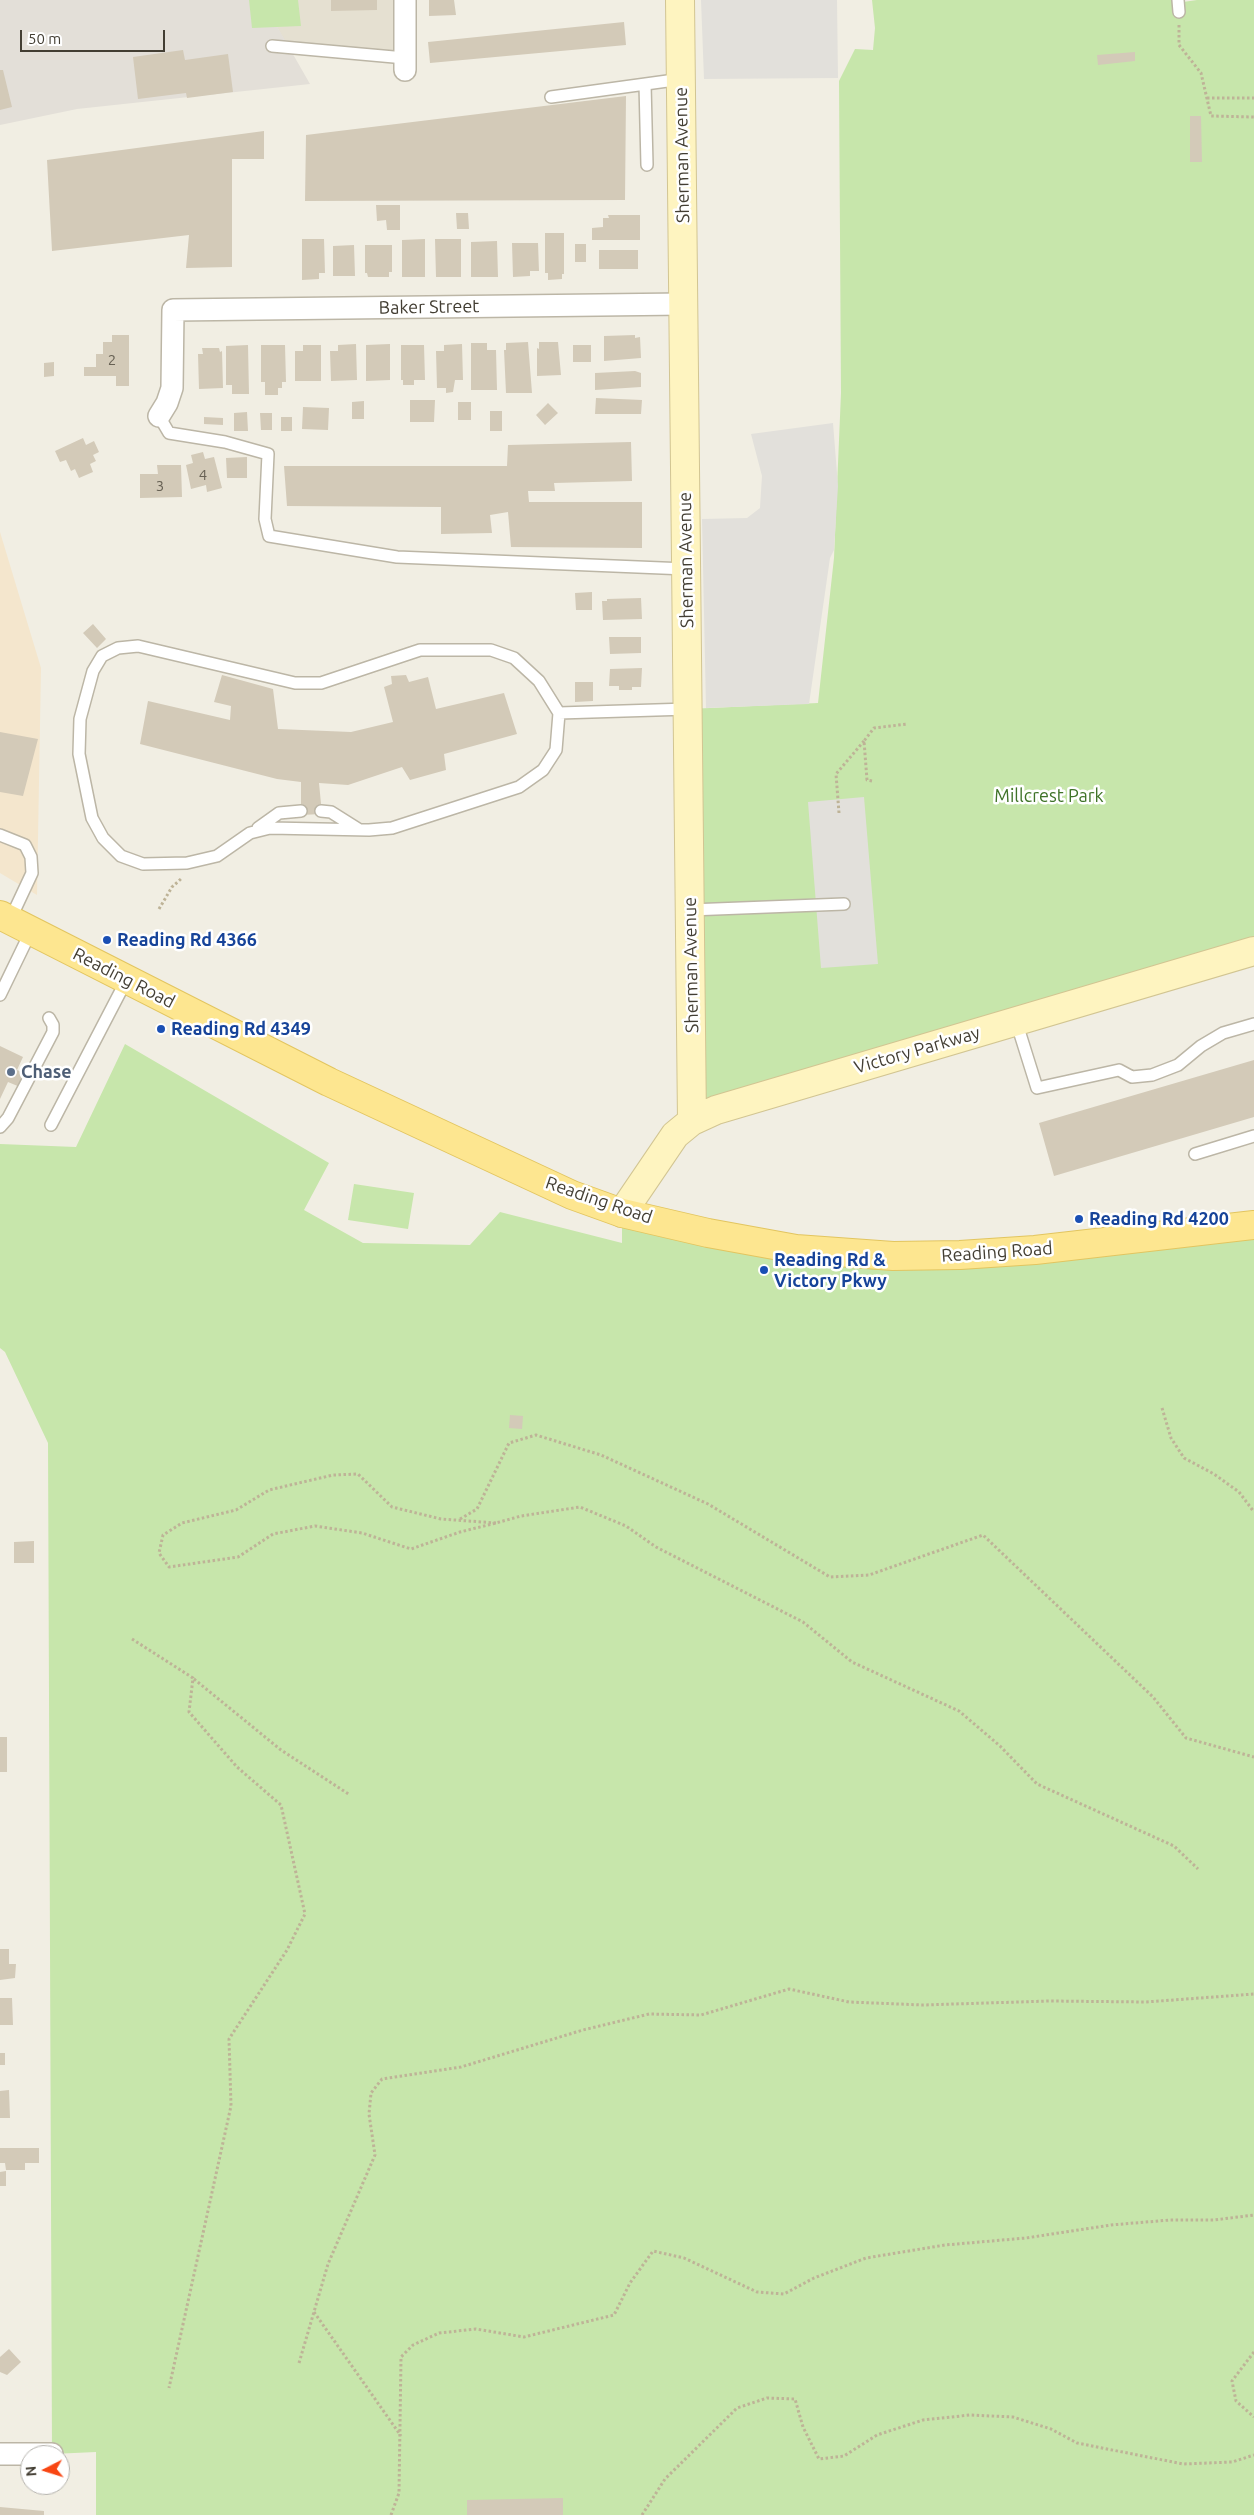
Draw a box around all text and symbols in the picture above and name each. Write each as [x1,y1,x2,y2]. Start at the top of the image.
scale bar [22,20,168,52]
text: 50 m [28,30,61,47]
street label: Sherman Avenue [670,87,694,223]
street label: Baker Street [379,295,479,319]
house number: 2 [108,351,116,369]
house number: 4 [199,466,207,484]
house number: 3 [156,477,164,495]
street label: Sherman Avenue [674,492,698,628]
park label: Millcrest Park [994,785,1104,807]
street label: Sherman Avenue [679,897,703,1033]
place label: Reading Rd 4366 [117,929,257,951]
marker: Reading Rd 4366 [101,934,113,946]
street label: Reading Road [69,943,179,1013]
place label: Reading Rd 4349 [171,1018,311,1040]
street label: Victory Parkway [852,1022,982,1078]
marker: Reading Rd 4349 [155,1023,167,1035]
place label: Chase [21,1061,72,1083]
marker: Chase [5,1066,17,1078]
street label: Reading Road [543,1172,655,1228]
place label: Reading Rd 4200 [1089,1208,1229,1230]
marker: Reading Rd 4200 [1073,1213,1085,1225]
street label: Reading Road [941,1237,1053,1267]
place label: Reading Rd & Victory Pkwy [774,1249,887,1292]
marker: Reading Rd & Victory Pkwy [758,1264,770,1276]
north arrow [20,2445,70,2495]
text: N [23,2465,39,2477]

